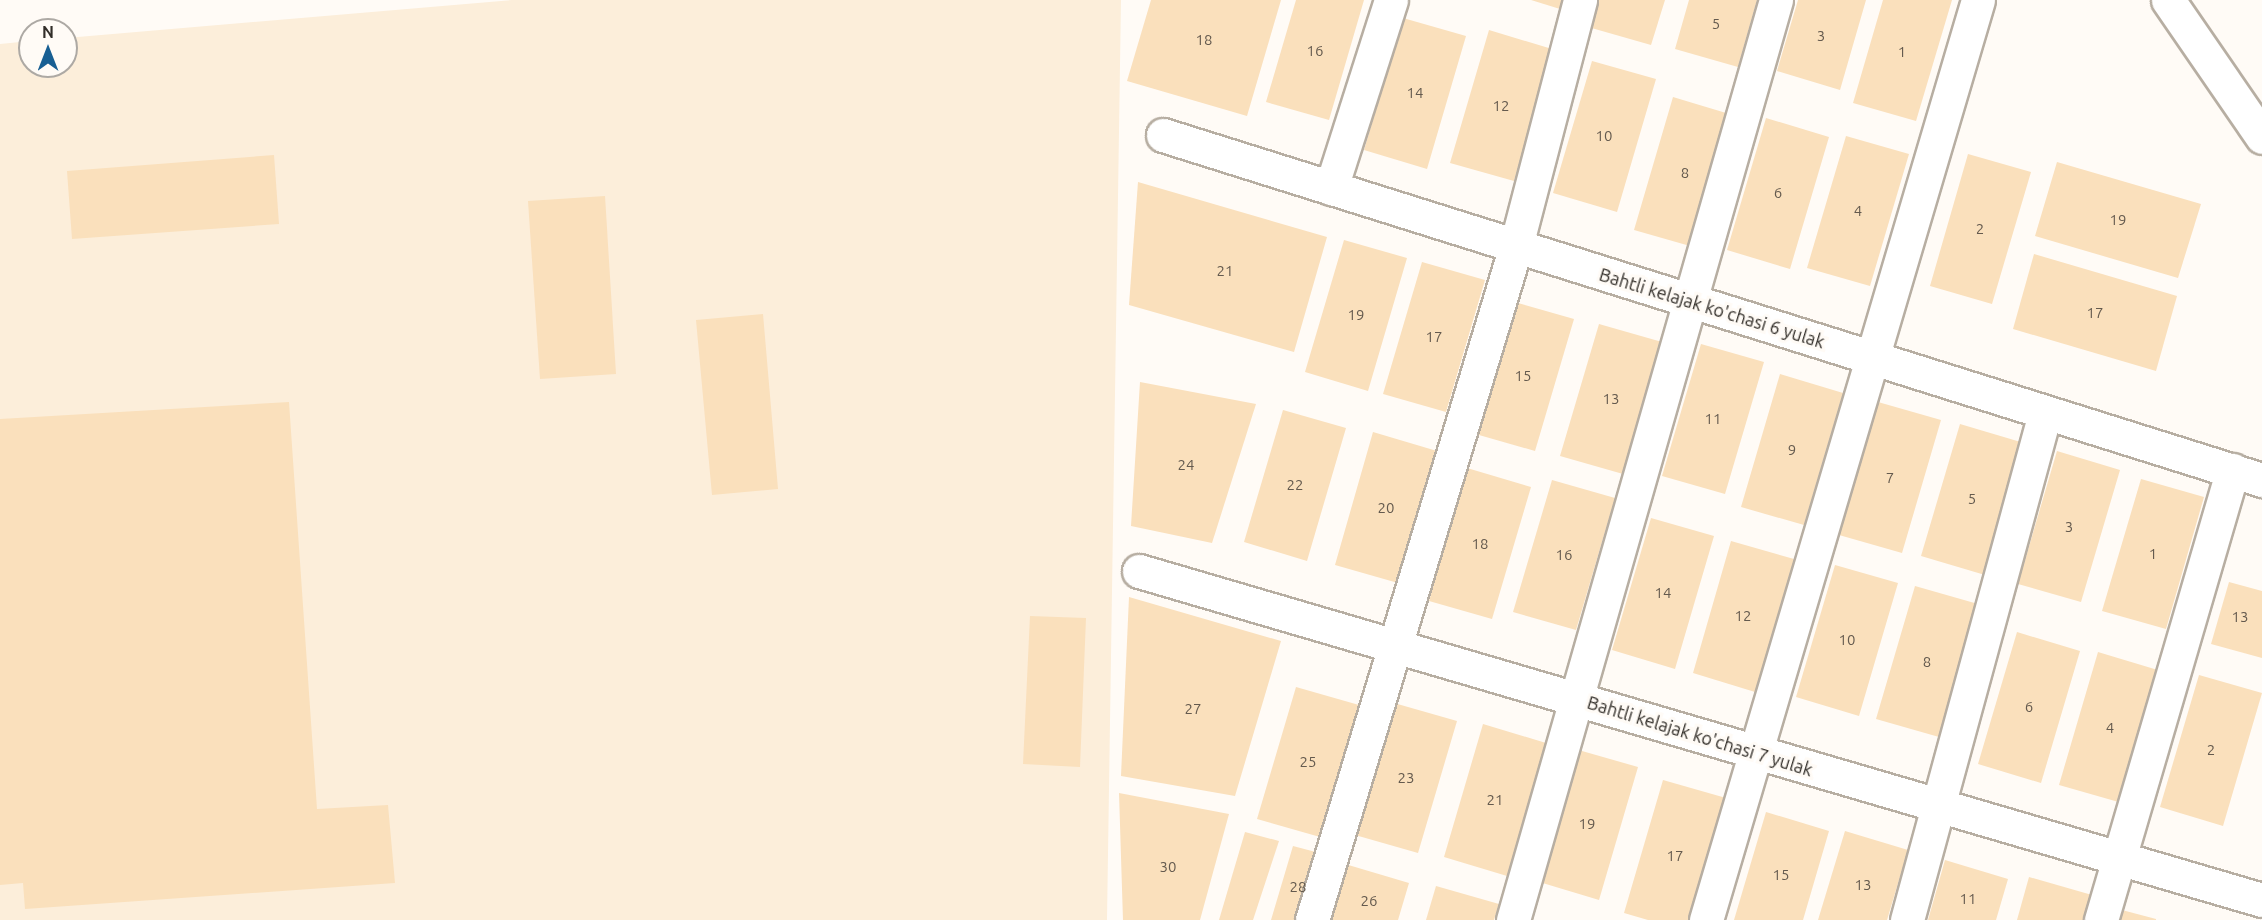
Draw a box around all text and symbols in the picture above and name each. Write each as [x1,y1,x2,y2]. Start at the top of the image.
house number: 5 [1712,15,1720,33]
north arrow [18,18,78,78]
text: N [42,23,54,41]
house number: 3 [1817,27,1825,45]
house number: 18 [1196,31,1212,49]
house number: 16 [1307,42,1323,60]
house number: 1 [1898,43,1906,61]
house number: 14 [1407,84,1423,102]
house number: 12 [1493,97,1509,115]
house number: 10 [1596,127,1612,145]
house number: 8 [1681,164,1689,182]
house number: 6 [1774,184,1782,202]
house number: 4 [1854,202,1862,220]
house number: 19 [2110,211,2126,229]
house number: 2 [1976,220,1984,238]
house number: 21 [1217,262,1233,280]
street label: Bahtli kelajak ko'chasi 6 yulak [1597,263,1827,353]
house number: 17 [2087,304,2103,322]
house number: 19 [1348,306,1364,324]
house number: 17 [1426,328,1442,346]
house number: 15 [1515,367,1531,385]
house number: 13 [1603,390,1619,408]
house number: 11 [1705,410,1721,428]
house number: 9 [1788,441,1796,459]
house number: 24 [1178,456,1194,474]
house number: 7 [1886,469,1894,487]
house number: 22 [1287,476,1303,494]
house number: 5 [1968,490,1976,508]
house number: 20 [1378,499,1394,517]
house number: 3 [2065,518,2073,536]
house number: 18 [1472,535,1488,553]
house number: 1 [2149,545,2157,563]
house number: 16 [1556,546,1572,564]
house number: 14 [1655,584,1671,602]
house number: 12 [1735,607,1751,625]
house number: 13 [2232,608,2248,626]
house number: 10 [1839,631,1855,649]
house number: 8 [1923,653,1931,671]
street label: Bahtli kelajak ko'chasi 7 yulak [1585,691,1815,781]
house number: 6 [2025,698,2033,716]
house number: 27 [1185,700,1201,718]
house number: 4 [2106,719,2114,737]
house number: 2 [2207,741,2215,759]
house number: 25 [1300,753,1316,771]
house number: 23 [1398,769,1414,787]
house number: 21 [1487,791,1503,809]
house number: 19 [1579,815,1595,833]
house number: 17 [1667,847,1683,865]
house number: 30 [1160,858,1176,876]
house number: 15 [1773,866,1789,884]
house number: 13 [1855,876,1871,894]
house number: 28 [1290,878,1306,896]
house number: 11 [1960,890,1976,908]
house number: 26 [1361,892,1377,910]

